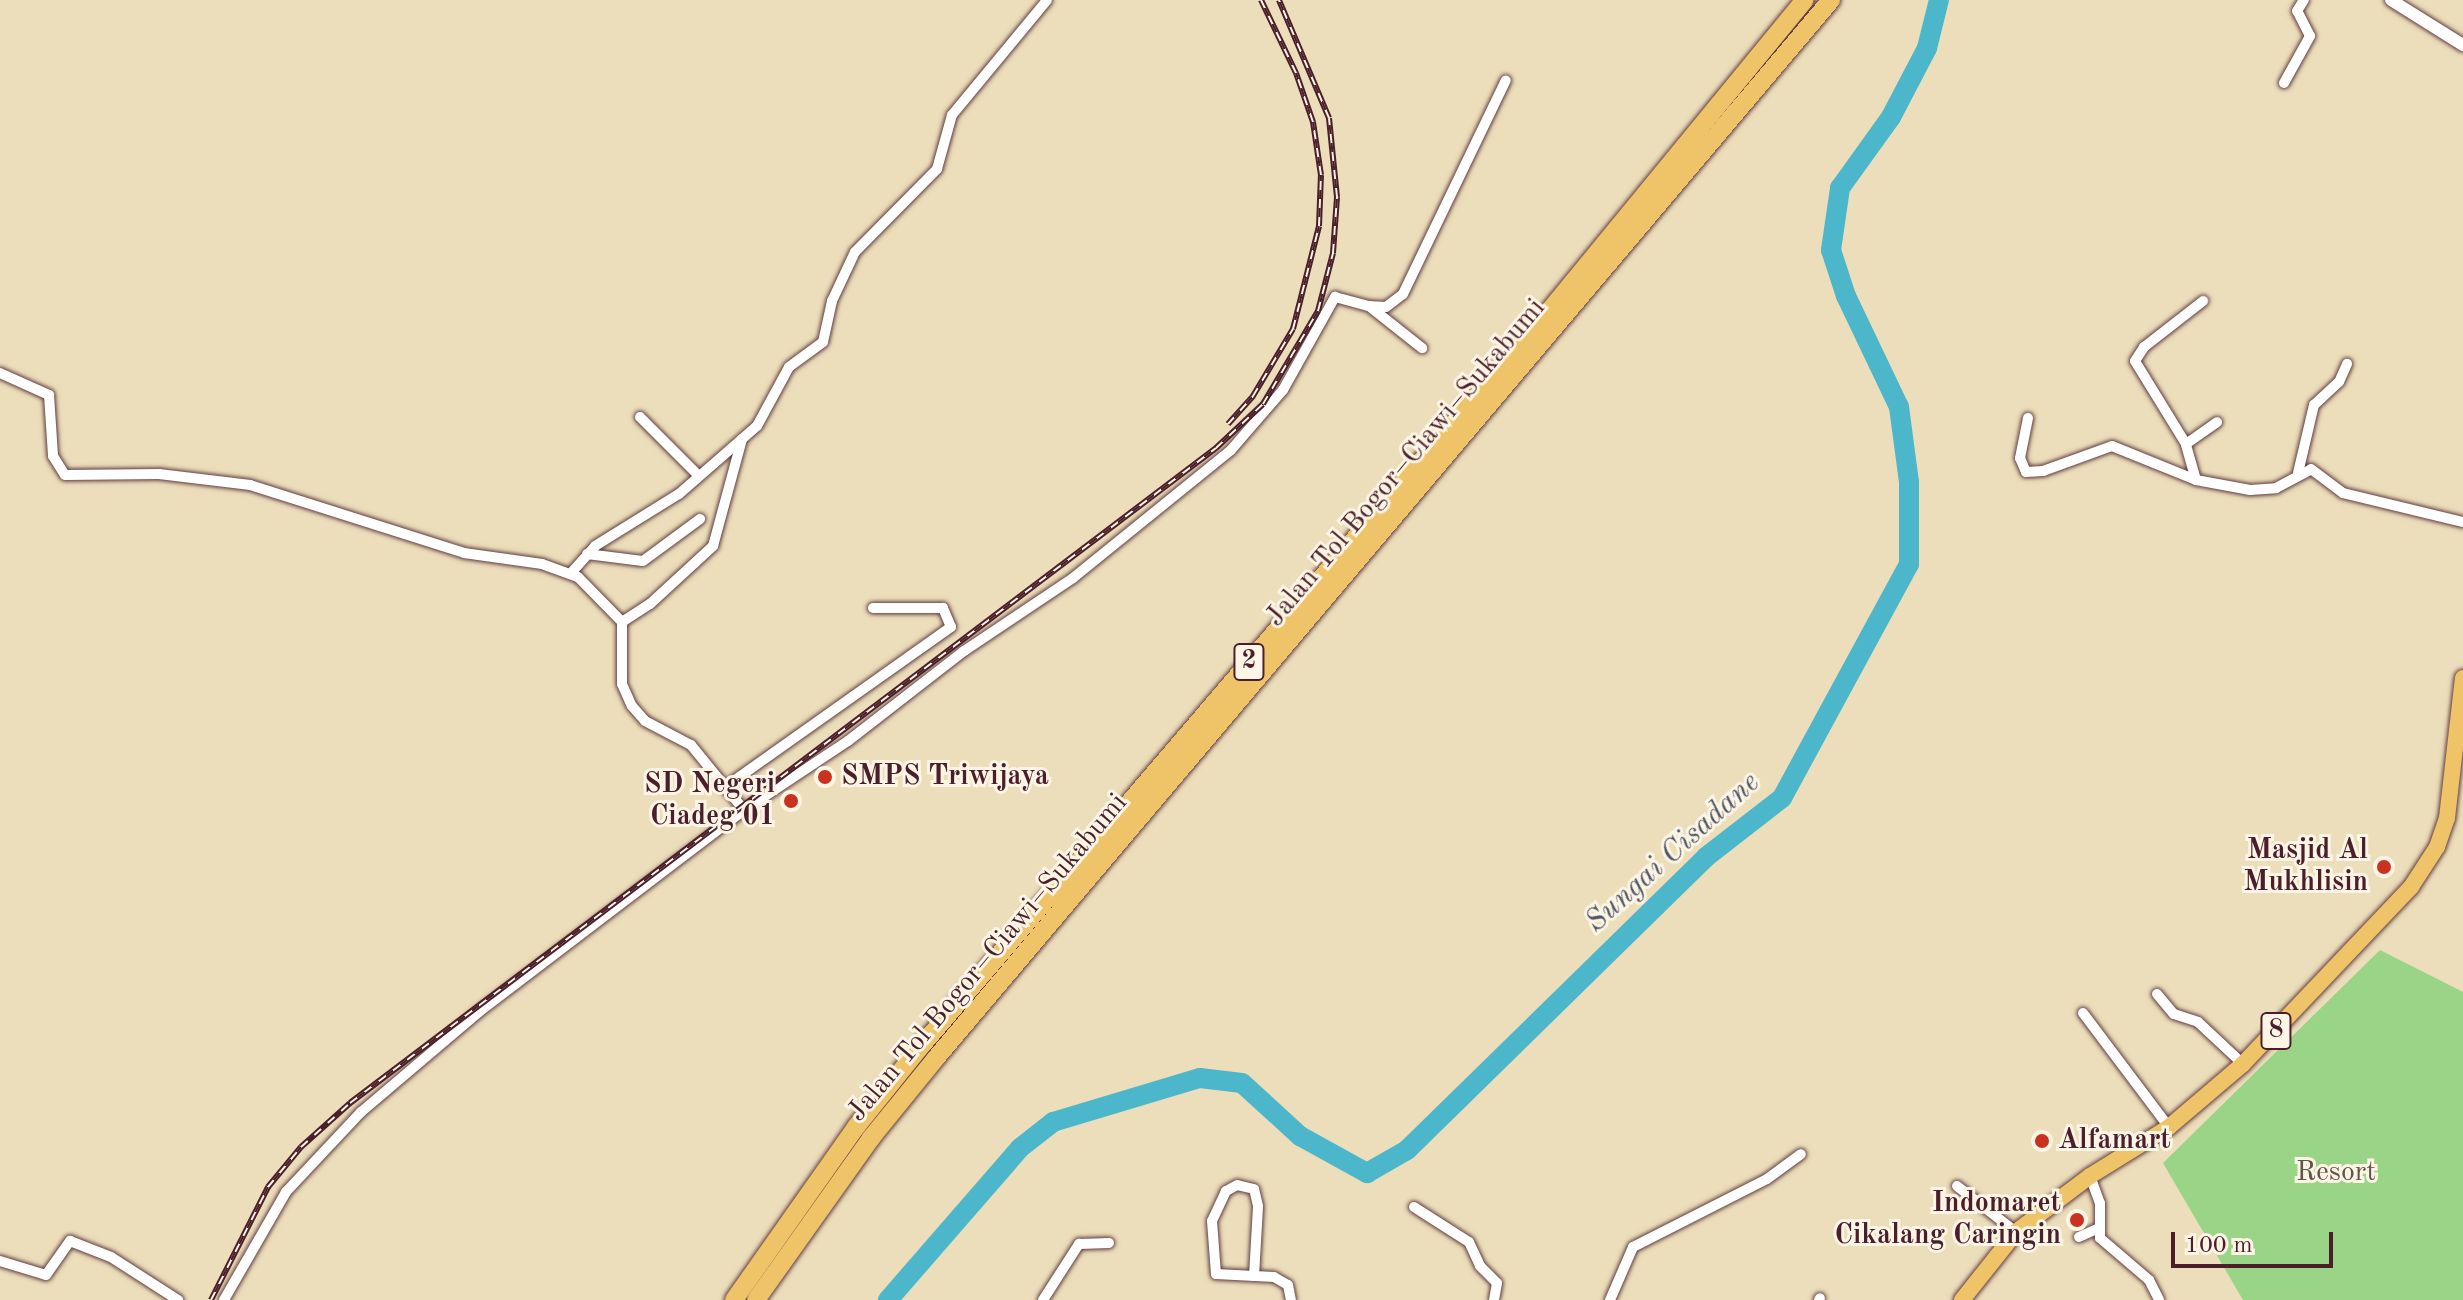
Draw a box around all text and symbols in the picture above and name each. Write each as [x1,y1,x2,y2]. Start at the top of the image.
street label: Jalan Tol Bogor–Ciawi–Sukabumi [1259,292,1553,634]
road number: 2 [1233,640,1265,684]
place label: SMPS Triwijaya [841,760,1049,794]
water label: Sungai Cisadane [1578,765,1768,941]
place label: SD Negeri Ciadeg 01 [644,768,775,834]
marker: SMPS Triwijaya [816,768,834,786]
street label: Jalan Tol Bogor–Ciawi–Sukabumi [841,787,1135,1129]
marker: SD Negeri Ciadeg 01 [782,792,800,810]
place label: Masjid Al Mukhlisin [2244,834,2368,900]
marker: Masjid Al Mukhlisin [2375,858,2393,876]
road number: 8 [2260,1009,2292,1053]
place label: Alfamart [2058,1124,2171,1158]
marker: Alfamart [2033,1132,2051,1150]
park label: Resort [2296,1156,2376,1190]
place label: Indomaret Cikalang Caringin [1834,1187,2061,1253]
marker: Indomaret Cikalang Caringin [2068,1211,2086,1229]
scale bar [2175,1216,2337,1266]
text: 100 m [2185,1234,2253,1258]

